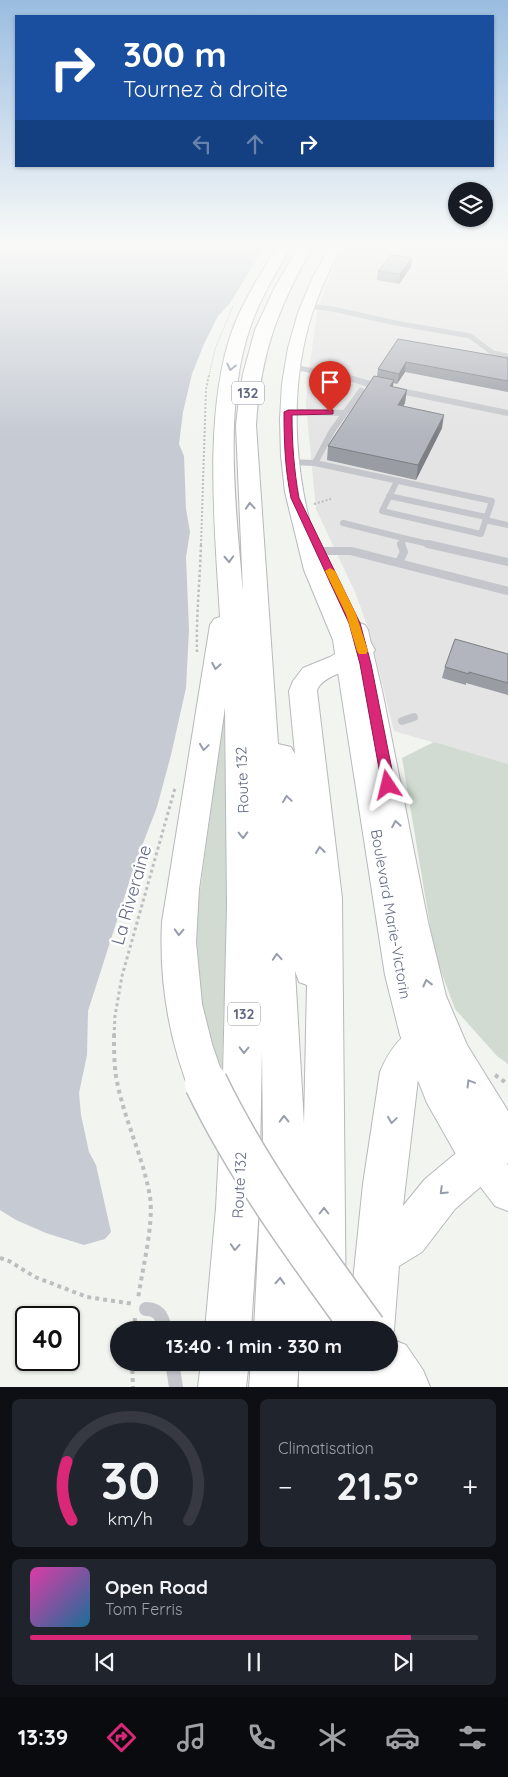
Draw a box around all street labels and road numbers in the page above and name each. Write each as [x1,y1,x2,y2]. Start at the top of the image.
road number: 132 [232,382,264,404]
street label: Route 132 [231,746,253,814]
street label: Boulevard Marie-Victorin [367,828,415,1000]
street label: La Riveraine [106,842,156,948]
road number: 132 [228,1002,260,1026]
street label: Route 132 [228,1151,250,1219]

